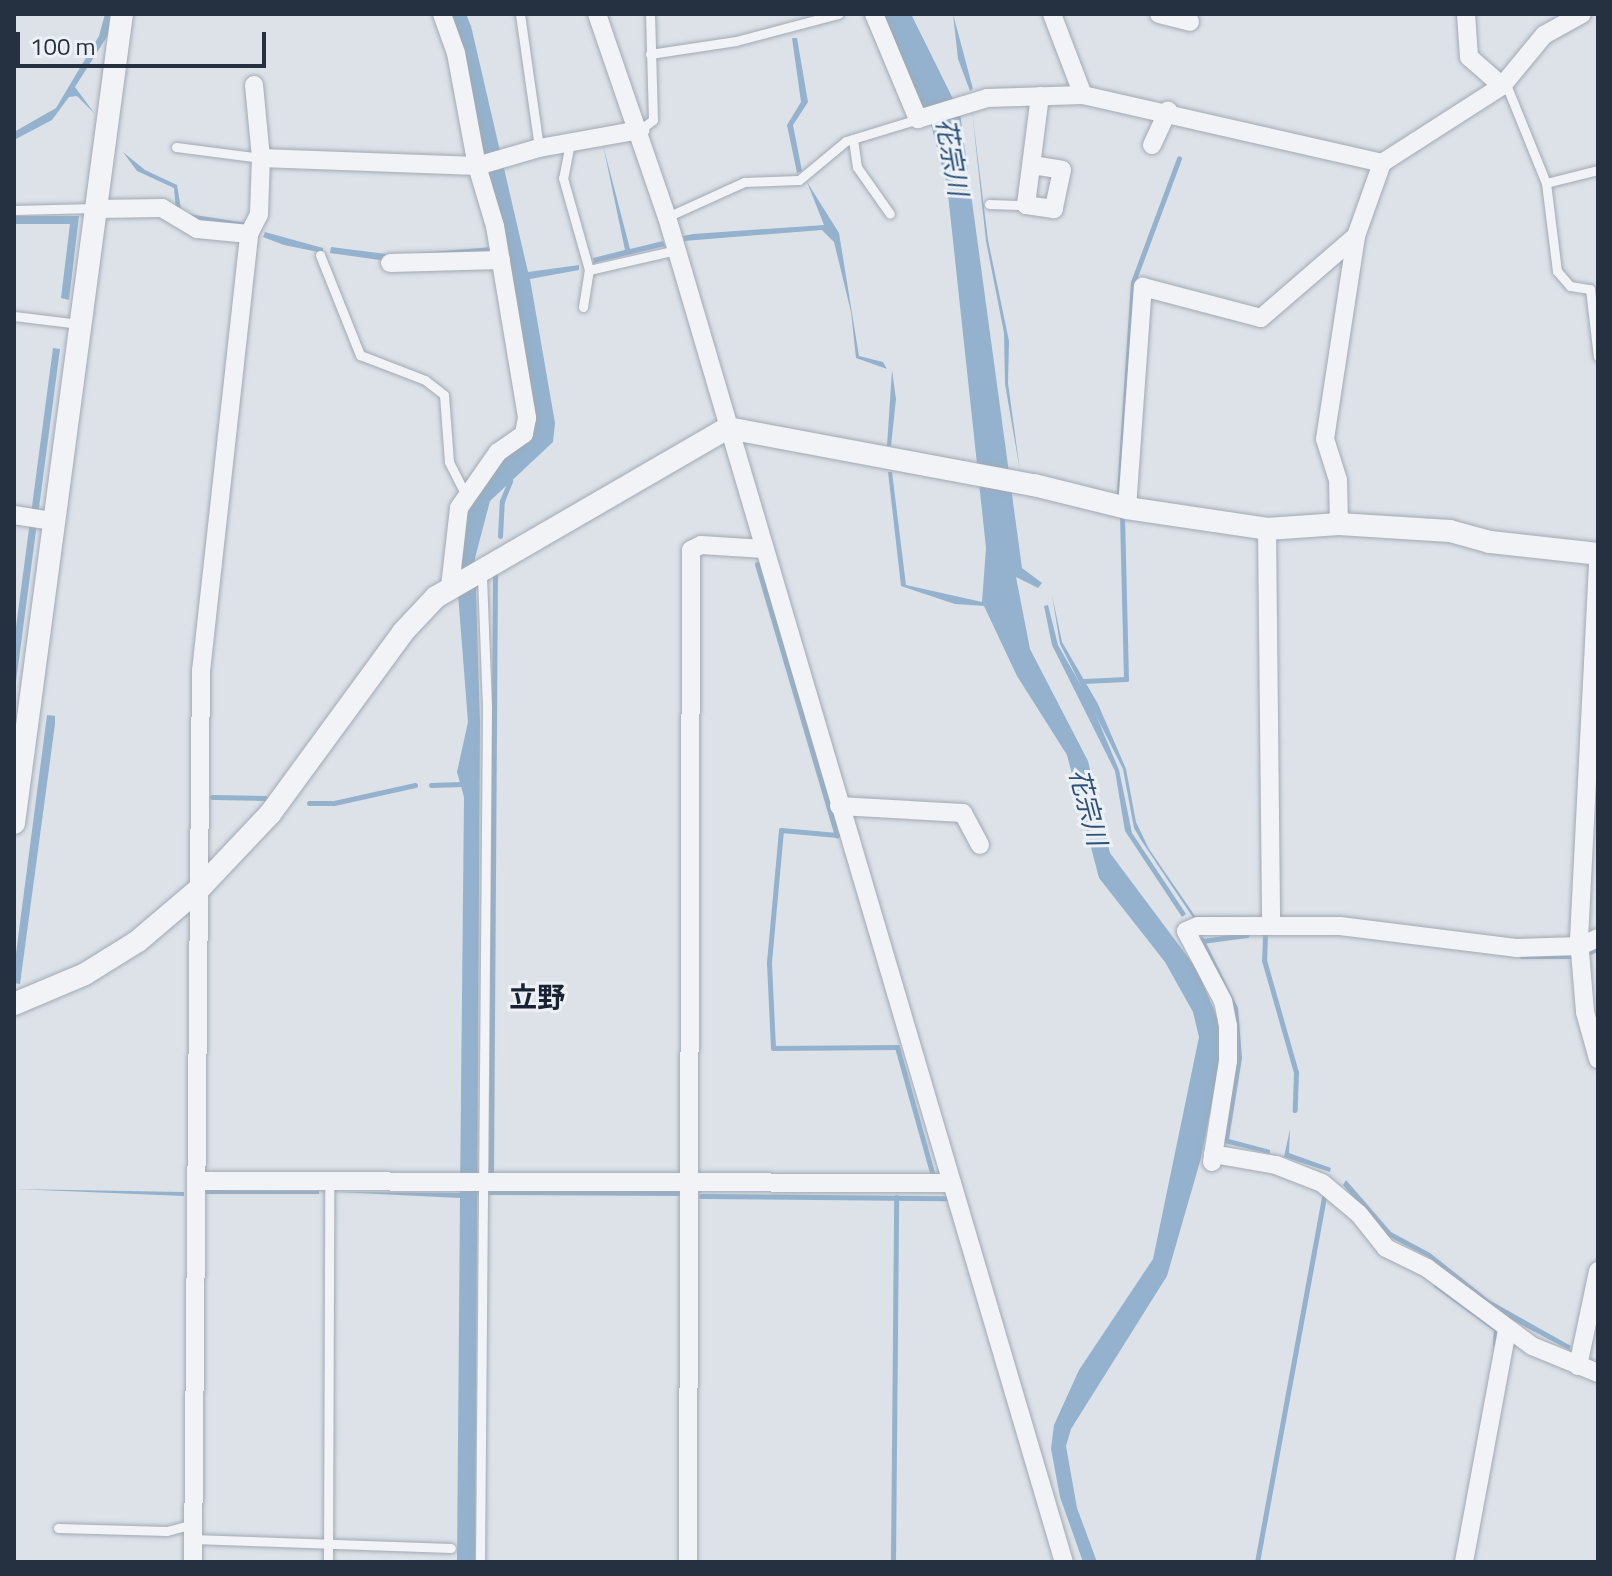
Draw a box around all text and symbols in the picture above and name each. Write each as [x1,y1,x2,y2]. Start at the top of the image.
scale bar [20,16,270,66]
text: 100 m [30,28,96,64]
water label: 花宗川 [930,116,974,198]
water label: 花宗川 [1063,765,1113,849]
district label: 立野 [509,980,565,1014]

